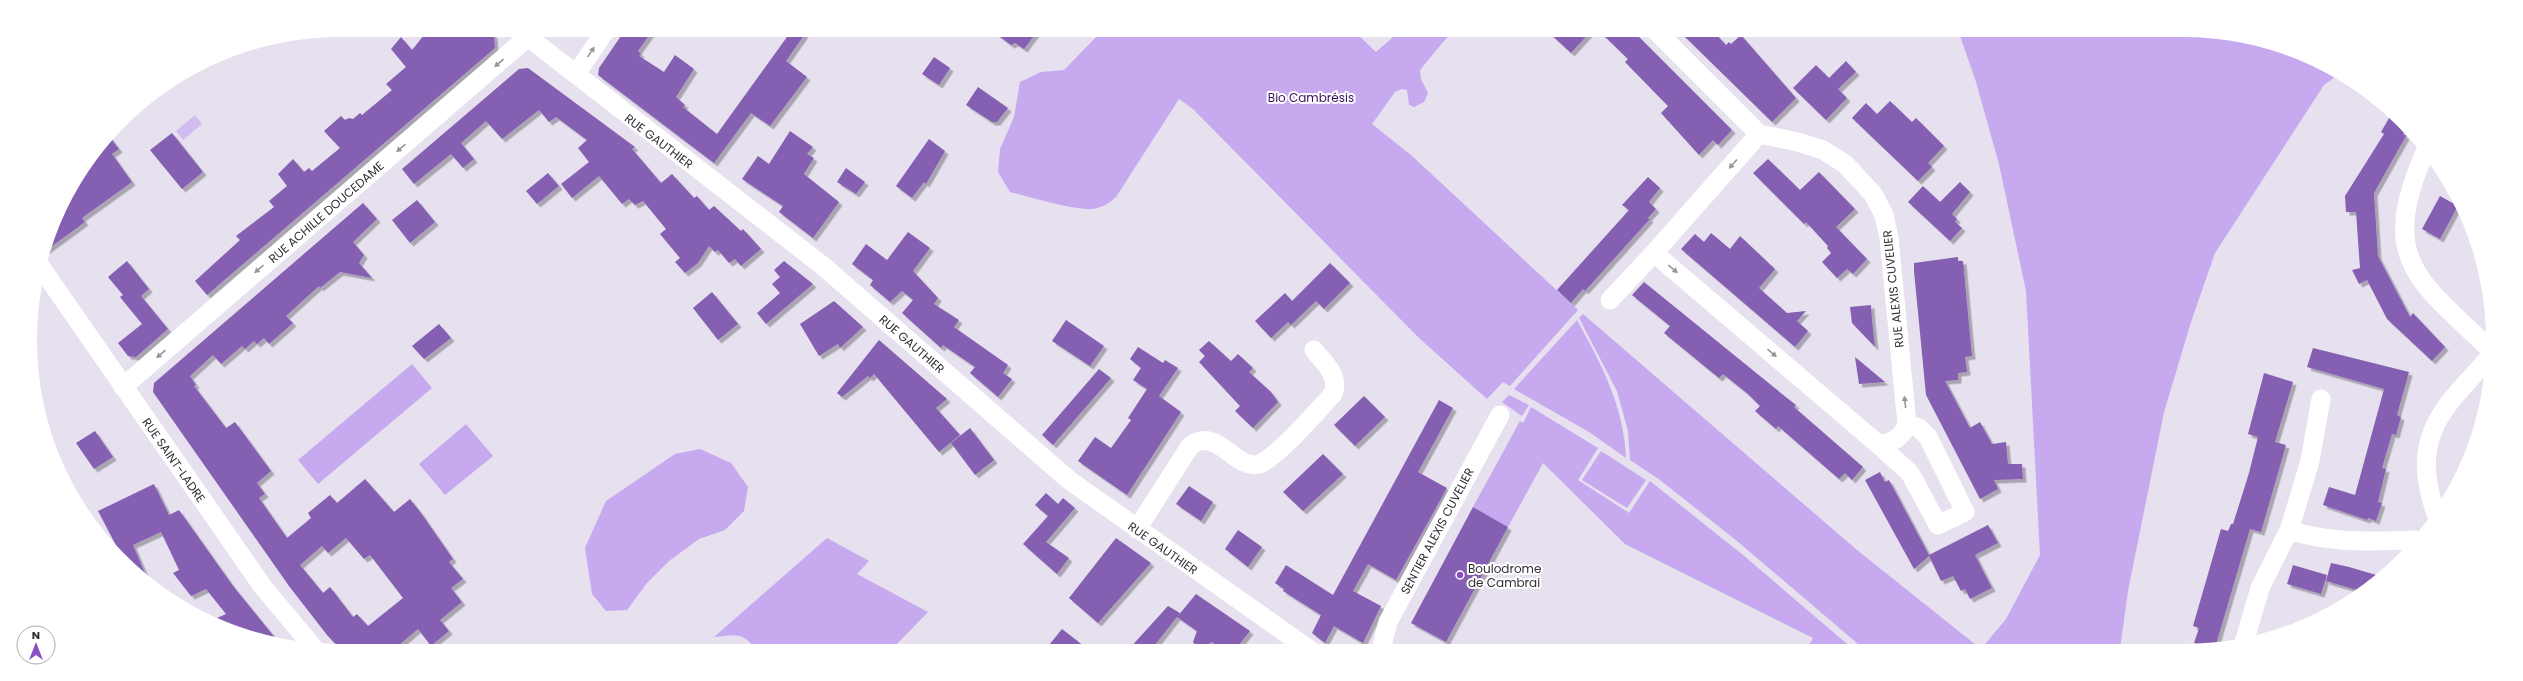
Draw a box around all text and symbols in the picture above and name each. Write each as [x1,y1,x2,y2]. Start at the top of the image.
one-way arrow [587,47,595,58]
one-way arrow [494,59,505,68]
park label: Bio Cambrésis [1268,89,1354,106]
street label: RUE GAUTHIER [621,110,697,172]
one-way arrow [395,144,406,153]
street label: RUE ACHILLE DOUCEDAME [265,157,387,267]
one-way arrow [1729,159,1738,168]
street label: RUE ALEXIS CUVELIER [1878,229,1908,349]
one-way arrow [254,265,265,274]
one-way arrow [1667,265,1678,274]
street label: RUE GAUTHIER [876,311,948,377]
one-way arrow [155,349,166,358]
one-way arrow [1766,349,1777,358]
one-way arrow [1901,396,1908,408]
street label: RUE SAINT-LADRE [138,414,210,506]
street label: SENTIER ALEXIS CUVELIER [1396,465,1478,597]
street label: RUE GAUTHIER [1125,518,1201,578]
place label: Boulodrome de Cambrai [1468,560,1541,591]
marker: Boulodrome de Cambrai [1455,570,1465,580]
north arrow [16,625,56,665]
text: N [32,627,40,643]

